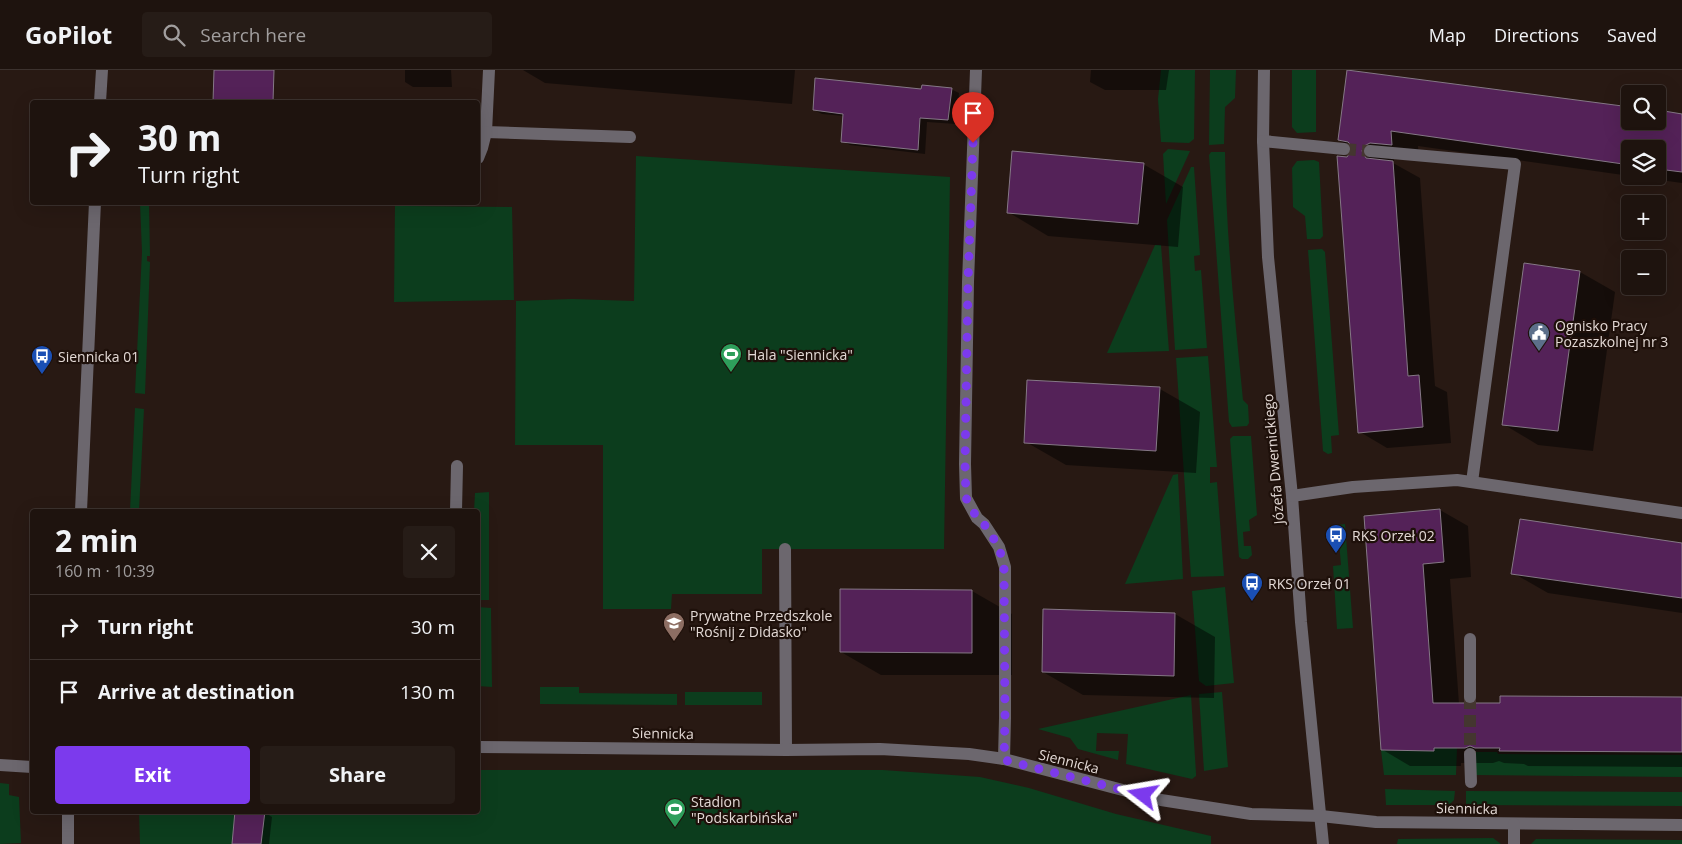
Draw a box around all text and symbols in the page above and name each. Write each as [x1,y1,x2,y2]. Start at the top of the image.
search box [142,12,492,57]
text: GoPilot [25,18,112,51]
icon: search [160,21,188,49]
text: Search here [200,22,306,48]
text: Map [1429,23,1466,47]
text: Directions [1494,23,1579,47]
text: Saved [1607,23,1657,47]
map controls [1621,85,1666,295]
button: search [1621,85,1666,130]
pin [952,92,994,143]
icon: arrive [959,99,987,127]
text: 30 m [138,114,221,161]
icon: right [55,120,120,185]
button: layers [1621,140,1666,185]
text: Turn right [138,159,240,189]
button: + [1621,195,1666,240]
button: − [1621,250,1666,295]
place label: Ognisko Pracy Pozaszkolnej nr 3 [1555,316,1668,351]
public building icon: Ognisko Pracy Pozaszkolnej nr 3 [1527,321,1551,352]
sports icon: Hala "Siennicka" [719,342,743,373]
bus stop icon: Siennicka 01 [30,344,54,375]
place label: Hala "Siennicka" [747,345,853,364]
place label: Siennicka 01 [58,347,139,366]
street label: Józefa Dwernickiego [1258,393,1288,527]
text: 2 min [55,520,138,561]
bus stop icon: RKS Orzeł 02 [1324,523,1348,554]
button: close [403,526,455,578]
place label: RKS Orzeł 02 [1352,526,1435,545]
text: 160 m · 10:39 [55,560,155,582]
bus stop icon: RKS Orzeł 01 [1240,571,1264,602]
place label: RKS Orzeł 01 [1268,574,1351,593]
place label: Prywatne Przedszkole "Rośnij z Didasko" [690,606,833,641]
school or university icon: Prywatne Przedszkole "Rośnij z Didasko" [662,611,686,642]
icon: right [55,613,83,641]
text: Turn right [98,614,193,640]
text: 30 m [411,614,455,640]
icon: arrive [55,678,83,706]
text: Arrive at destination [98,679,295,705]
text: 130 m [400,679,455,705]
street label: Siennicka [632,723,694,743]
street label: Siennicka [1037,744,1101,778]
button: Exit [55,746,250,804]
button: Share [260,746,455,804]
position arrow [1116,768,1168,820]
place label: Stadion "Podskarbińska" [691,792,798,827]
sports icon: Stadion "Podskarbińska" [663,797,687,828]
street label: Siennicka [1436,798,1498,818]

